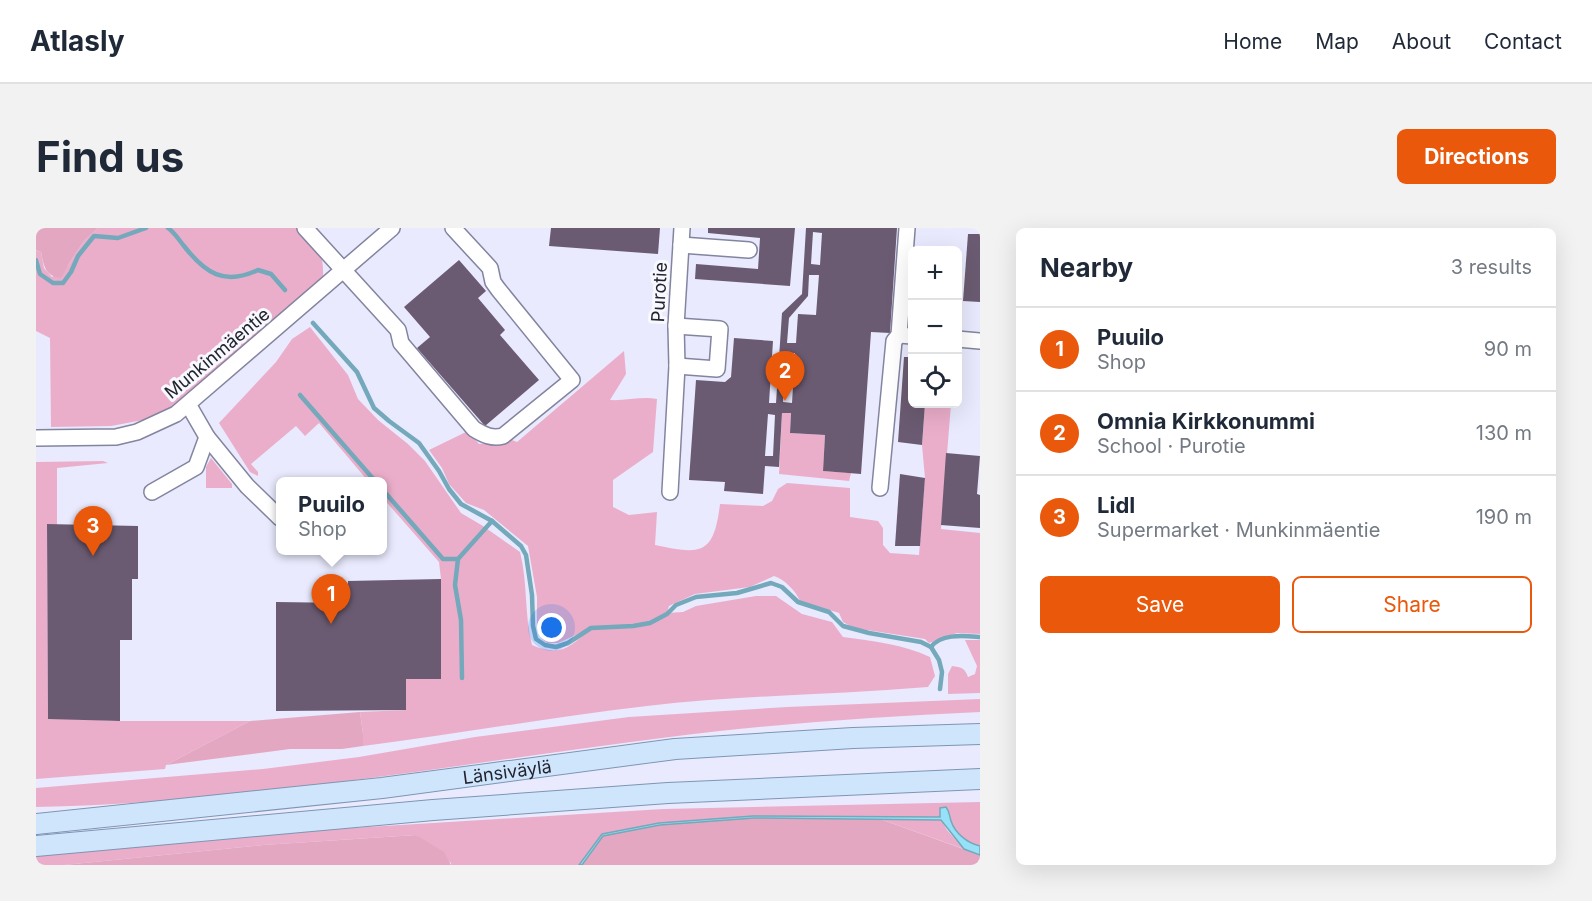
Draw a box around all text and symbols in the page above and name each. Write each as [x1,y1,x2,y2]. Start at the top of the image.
text: Atlasly [30,24,125,58]
text: Home [1223,29,1282,54]
text: Map [1315,29,1359,54]
text: About [1392,29,1451,54]
text: Contact [1484,29,1562,54]
button: Directions [1397,129,1556,184]
text: Find us [36,131,184,182]
map controls [908,246,962,408]
button: + [908,246,962,300]
text: Nearby [1040,252,1133,283]
text: 3 results [1451,255,1532,279]
street label: Purotie [647,261,671,323]
button: − [908,300,962,354]
street label: Munkinmäentie [160,303,274,403]
text: Puuilo [1097,324,1164,350]
text: 1 [1055,337,1064,361]
text: 90 m [1484,337,1532,361]
text: Shop [1097,350,1146,374]
pin: 2 [766,352,804,401]
button: locate [908,354,962,408]
text: Omnia Kirkkonummi [1097,408,1315,434]
text: 2 [1053,421,1066,445]
text: 130 m [1476,421,1532,445]
text: School · Purotie [1097,434,1246,458]
popup [276,477,387,555]
text: Puuilo [298,491,365,517]
text: Lidl [1097,492,1135,518]
text: 3 [1053,505,1066,529]
text: 190 m [1476,505,1532,529]
pin: 3 [74,506,112,556]
text: Shop [298,517,347,541]
text: Supermarket · Munkinmäentie [1097,518,1380,542]
pin: 1 [312,574,350,624]
button: Save [1040,576,1280,633]
button: Share [1292,576,1532,633]
your location [537,613,566,642]
street label: Länsiväylä [461,755,553,788]

